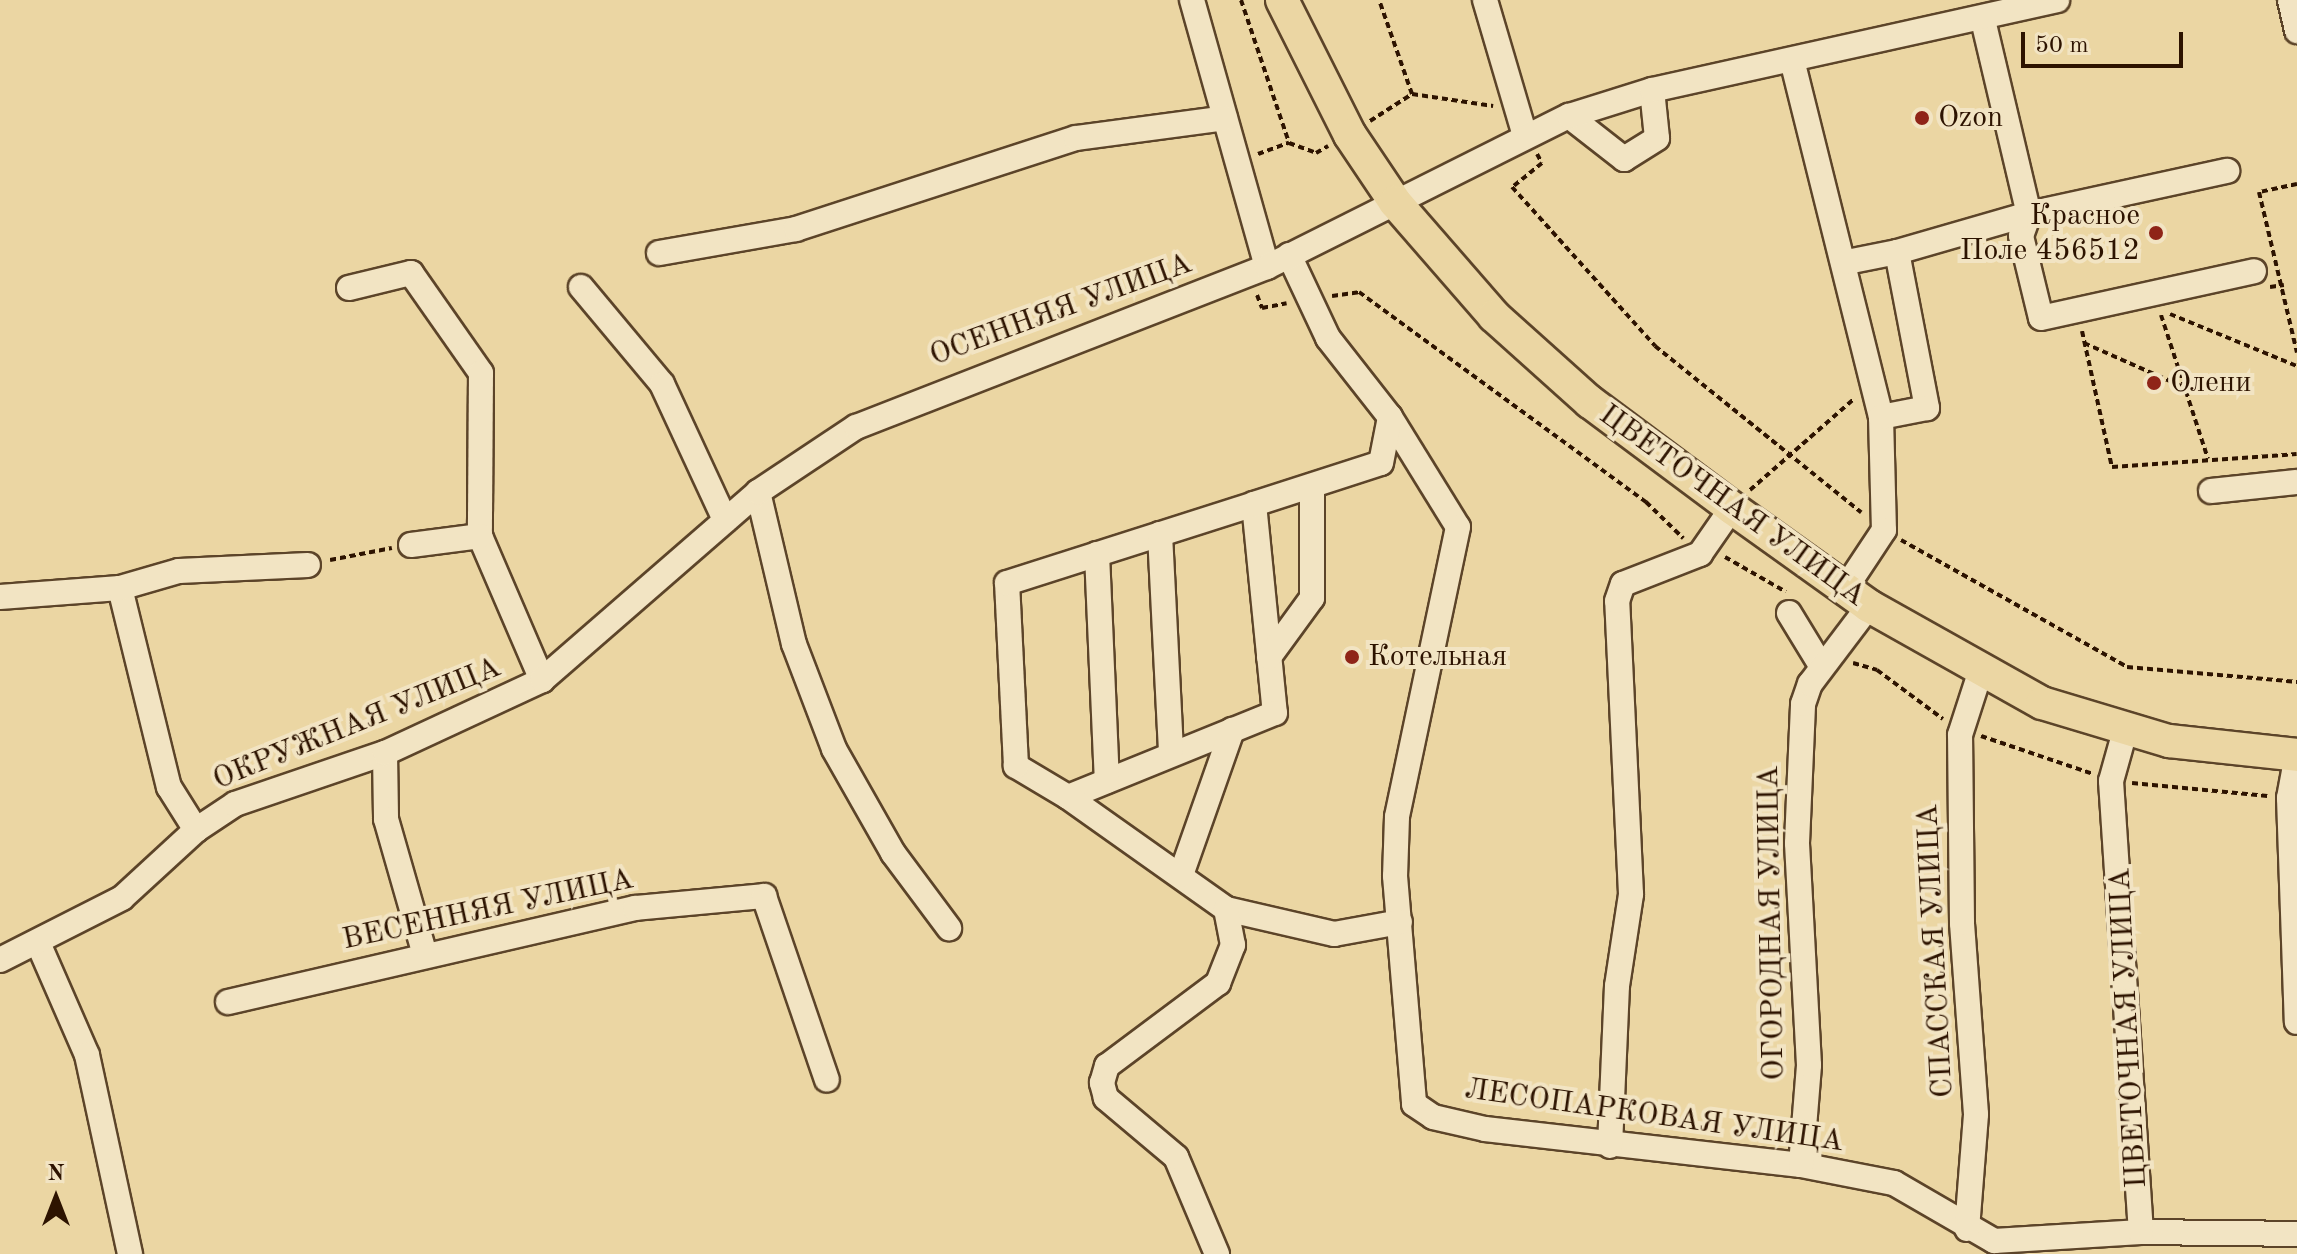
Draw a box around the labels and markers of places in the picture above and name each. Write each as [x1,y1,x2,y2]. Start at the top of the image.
place label: Ozon [1938,100,2003,136]
marker: Ozon [1913,109,1931,127]
place label: Красное Поле 456512 [1960,198,2140,268]
marker: Красное Поле 456512 [2147,224,2165,242]
place label: Олени [2170,365,2251,401]
marker: Олени [2145,374,2163,392]
place label: Котельная [1368,639,1507,675]
marker: Котельная [1343,648,1361,666]

